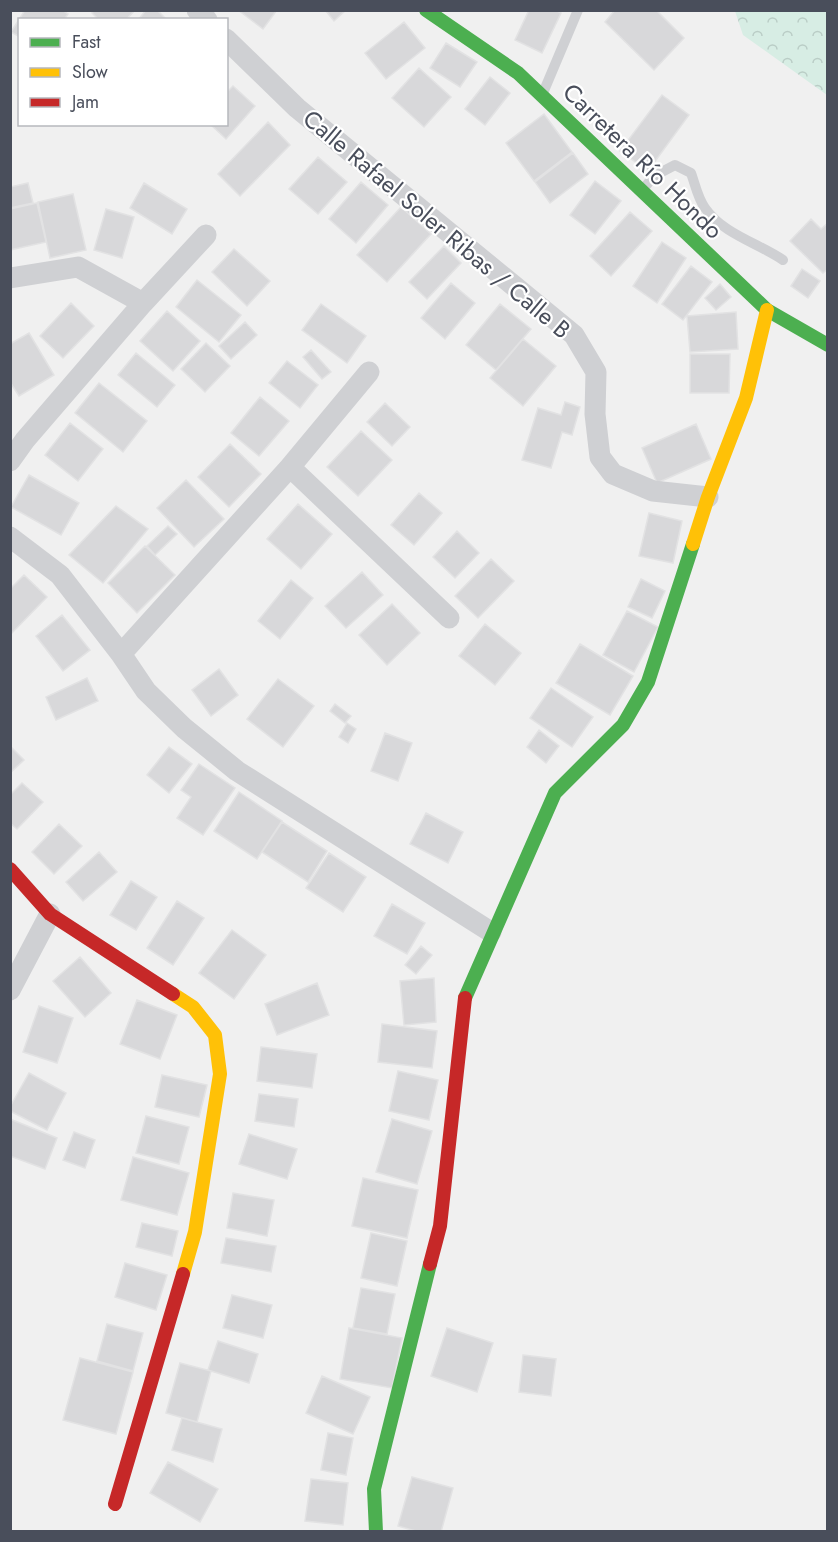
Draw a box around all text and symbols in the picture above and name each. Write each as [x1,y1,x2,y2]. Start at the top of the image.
legend [18,18,228,126]
text: Fast [72,29,101,55]
text: Slow [72,59,109,85]
street label: Carretera Río Hondo [555,75,731,247]
text: Jam [70,89,99,115]
street label: Calle Rafael Soler Ribas / Calle B [296,101,578,347]

